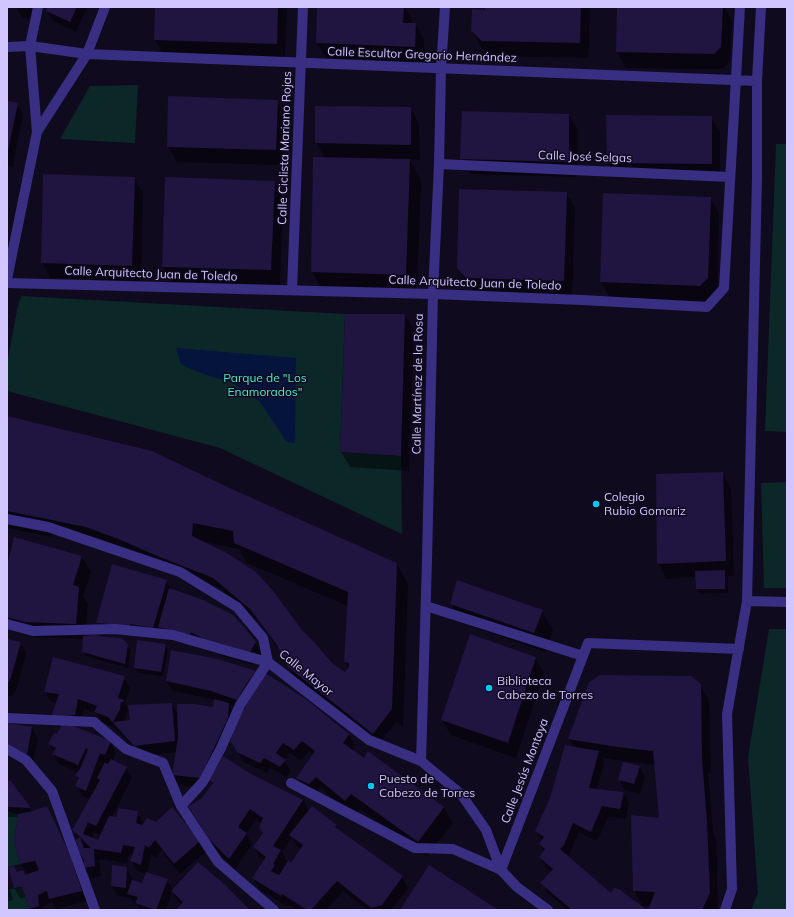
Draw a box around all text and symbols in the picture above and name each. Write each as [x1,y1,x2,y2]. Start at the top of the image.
street label: Calle Escultor Gregorio Hernández [327,44,517,66]
street label: Calle Ciclista Mariano Rojas [275,71,295,225]
street label: Calle José Selgas [538,148,632,166]
street label: Calle Arquitecto Juan de Toledo [64,264,238,284]
street label: Calle Arquitecto Juan de Toledo [388,273,562,293]
street label: Calle Martínez de la Rosa [410,313,426,455]
park label: Parque de "Los Enamorados" [223,371,307,399]
place label: Colegio Rubio Gomariz [604,490,686,518]
marker: Colegio Rubio Gomariz [591,499,601,509]
street label: Calle Mayor [276,647,336,699]
place label: Biblioteca Cabezo de Torres [497,674,593,702]
marker: Biblioteca Cabezo de Torres [484,683,494,693]
street label: Calle Jesús Montoya [498,716,552,826]
place label: Puesto de Cabezo de Torres [379,772,475,800]
marker: Puesto de Cabezo de Torres [366,781,376,791]

